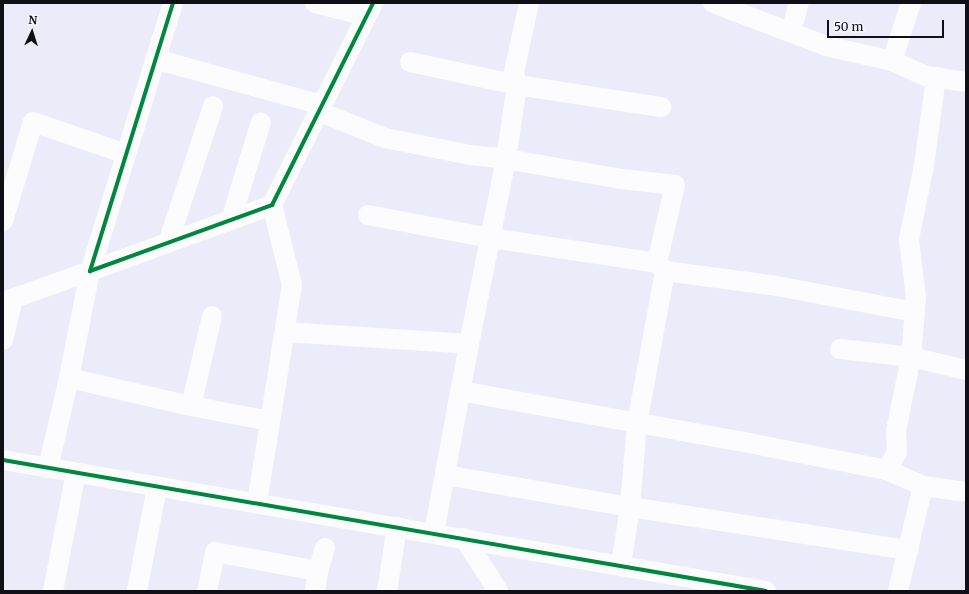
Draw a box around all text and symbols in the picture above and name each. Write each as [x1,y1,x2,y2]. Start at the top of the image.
north arrow [12,12,52,52]
scale bar [829,12,946,38]
text: N [28,13,38,27]
text: 50 m [834,19,863,34]

